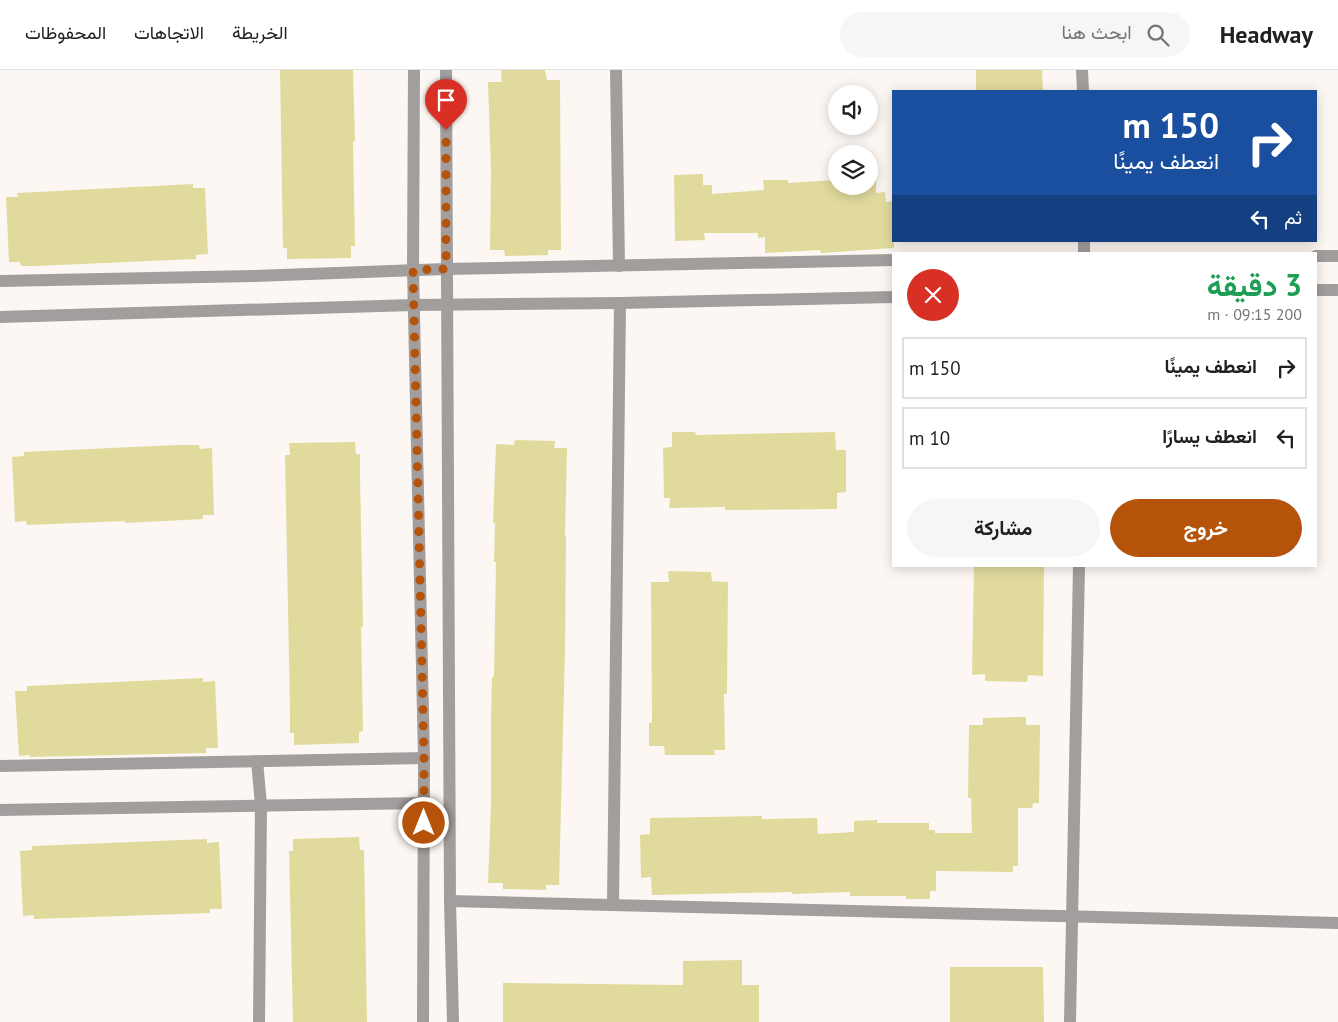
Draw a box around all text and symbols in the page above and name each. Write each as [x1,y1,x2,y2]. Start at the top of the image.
search box [840,12,1190,57]
text: Headway [1220,19,1313,50]
text: ابحث هنا [1061,20,1132,44]
text: المحفوظات [25,21,106,44]
text: الاتجاهات [134,21,204,44]
text: الخريطة [232,21,288,44]
icon: search [1144,21,1172,49]
pin [425,79,467,130]
map controls [828,85,878,195]
button: sound [828,85,878,135]
icon: arrive [432,86,460,114]
text: 150 m [1122,102,1219,148]
icon: right [1237,110,1302,175]
button: layers [828,145,878,195]
text: انعطف يمينًا [1113,147,1219,175]
icon: left [1246,205,1274,233]
text: ثم [1284,205,1302,229]
text: 3 دقيقة [1207,265,1302,304]
button: close [907,269,959,321]
text: 200 m · 09:15 [1207,304,1302,324]
text: انعطف يمينًا [1165,354,1257,378]
icon: right [1272,354,1300,382]
text: 150 m [909,356,961,380]
text: انعطف يسارًا [1162,424,1257,448]
icon: left [1272,424,1300,452]
text: 10 m [909,426,950,450]
button: مشاركة [907,499,1100,557]
button: خروج [1110,499,1302,557]
position arrow [397,796,449,848]

